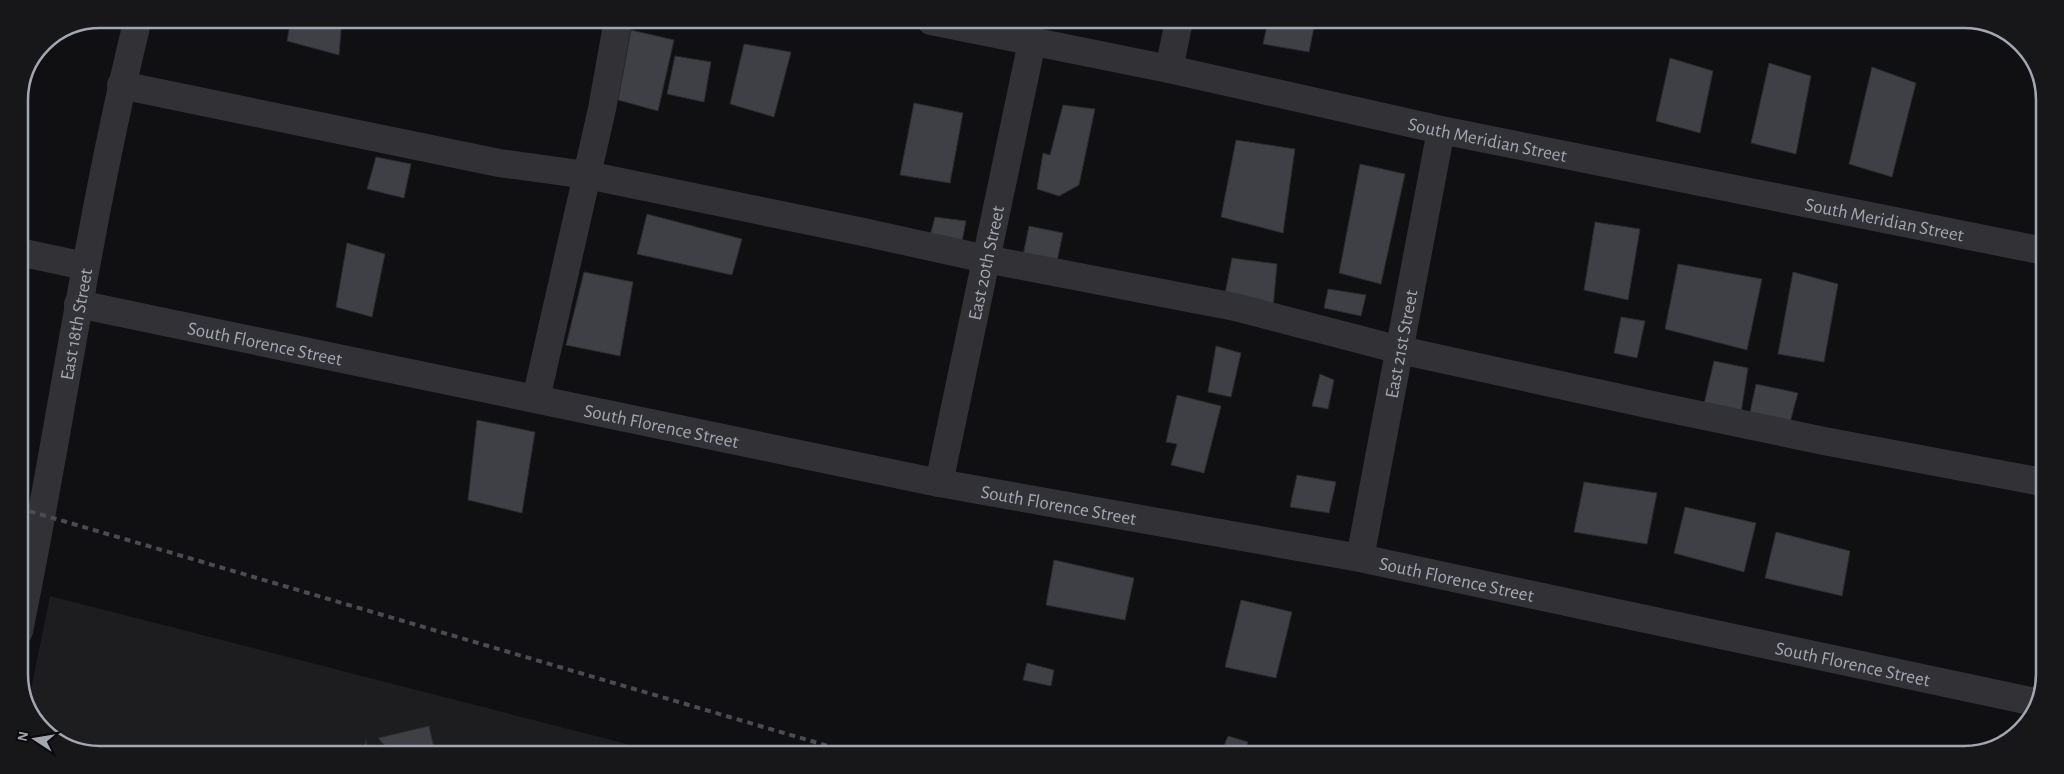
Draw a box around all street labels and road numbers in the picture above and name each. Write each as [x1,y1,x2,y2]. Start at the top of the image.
street label: South Meridian Street [1406,115,1568,166]
street label: South Meridian Street [1803,195,1965,246]
street label: East 20th Street [966,204,1008,322]
street label: East 18th Street [58,267,96,382]
street label: East 21st Street [1382,288,1422,400]
street label: South Florence Street [186,319,344,370]
street label: South Florence Street [582,401,740,452]
street label: South Florence Street [979,483,1138,529]
street label: South Florence Street [1377,554,1535,606]
street label: South Florence Street [1774,639,1932,690]

